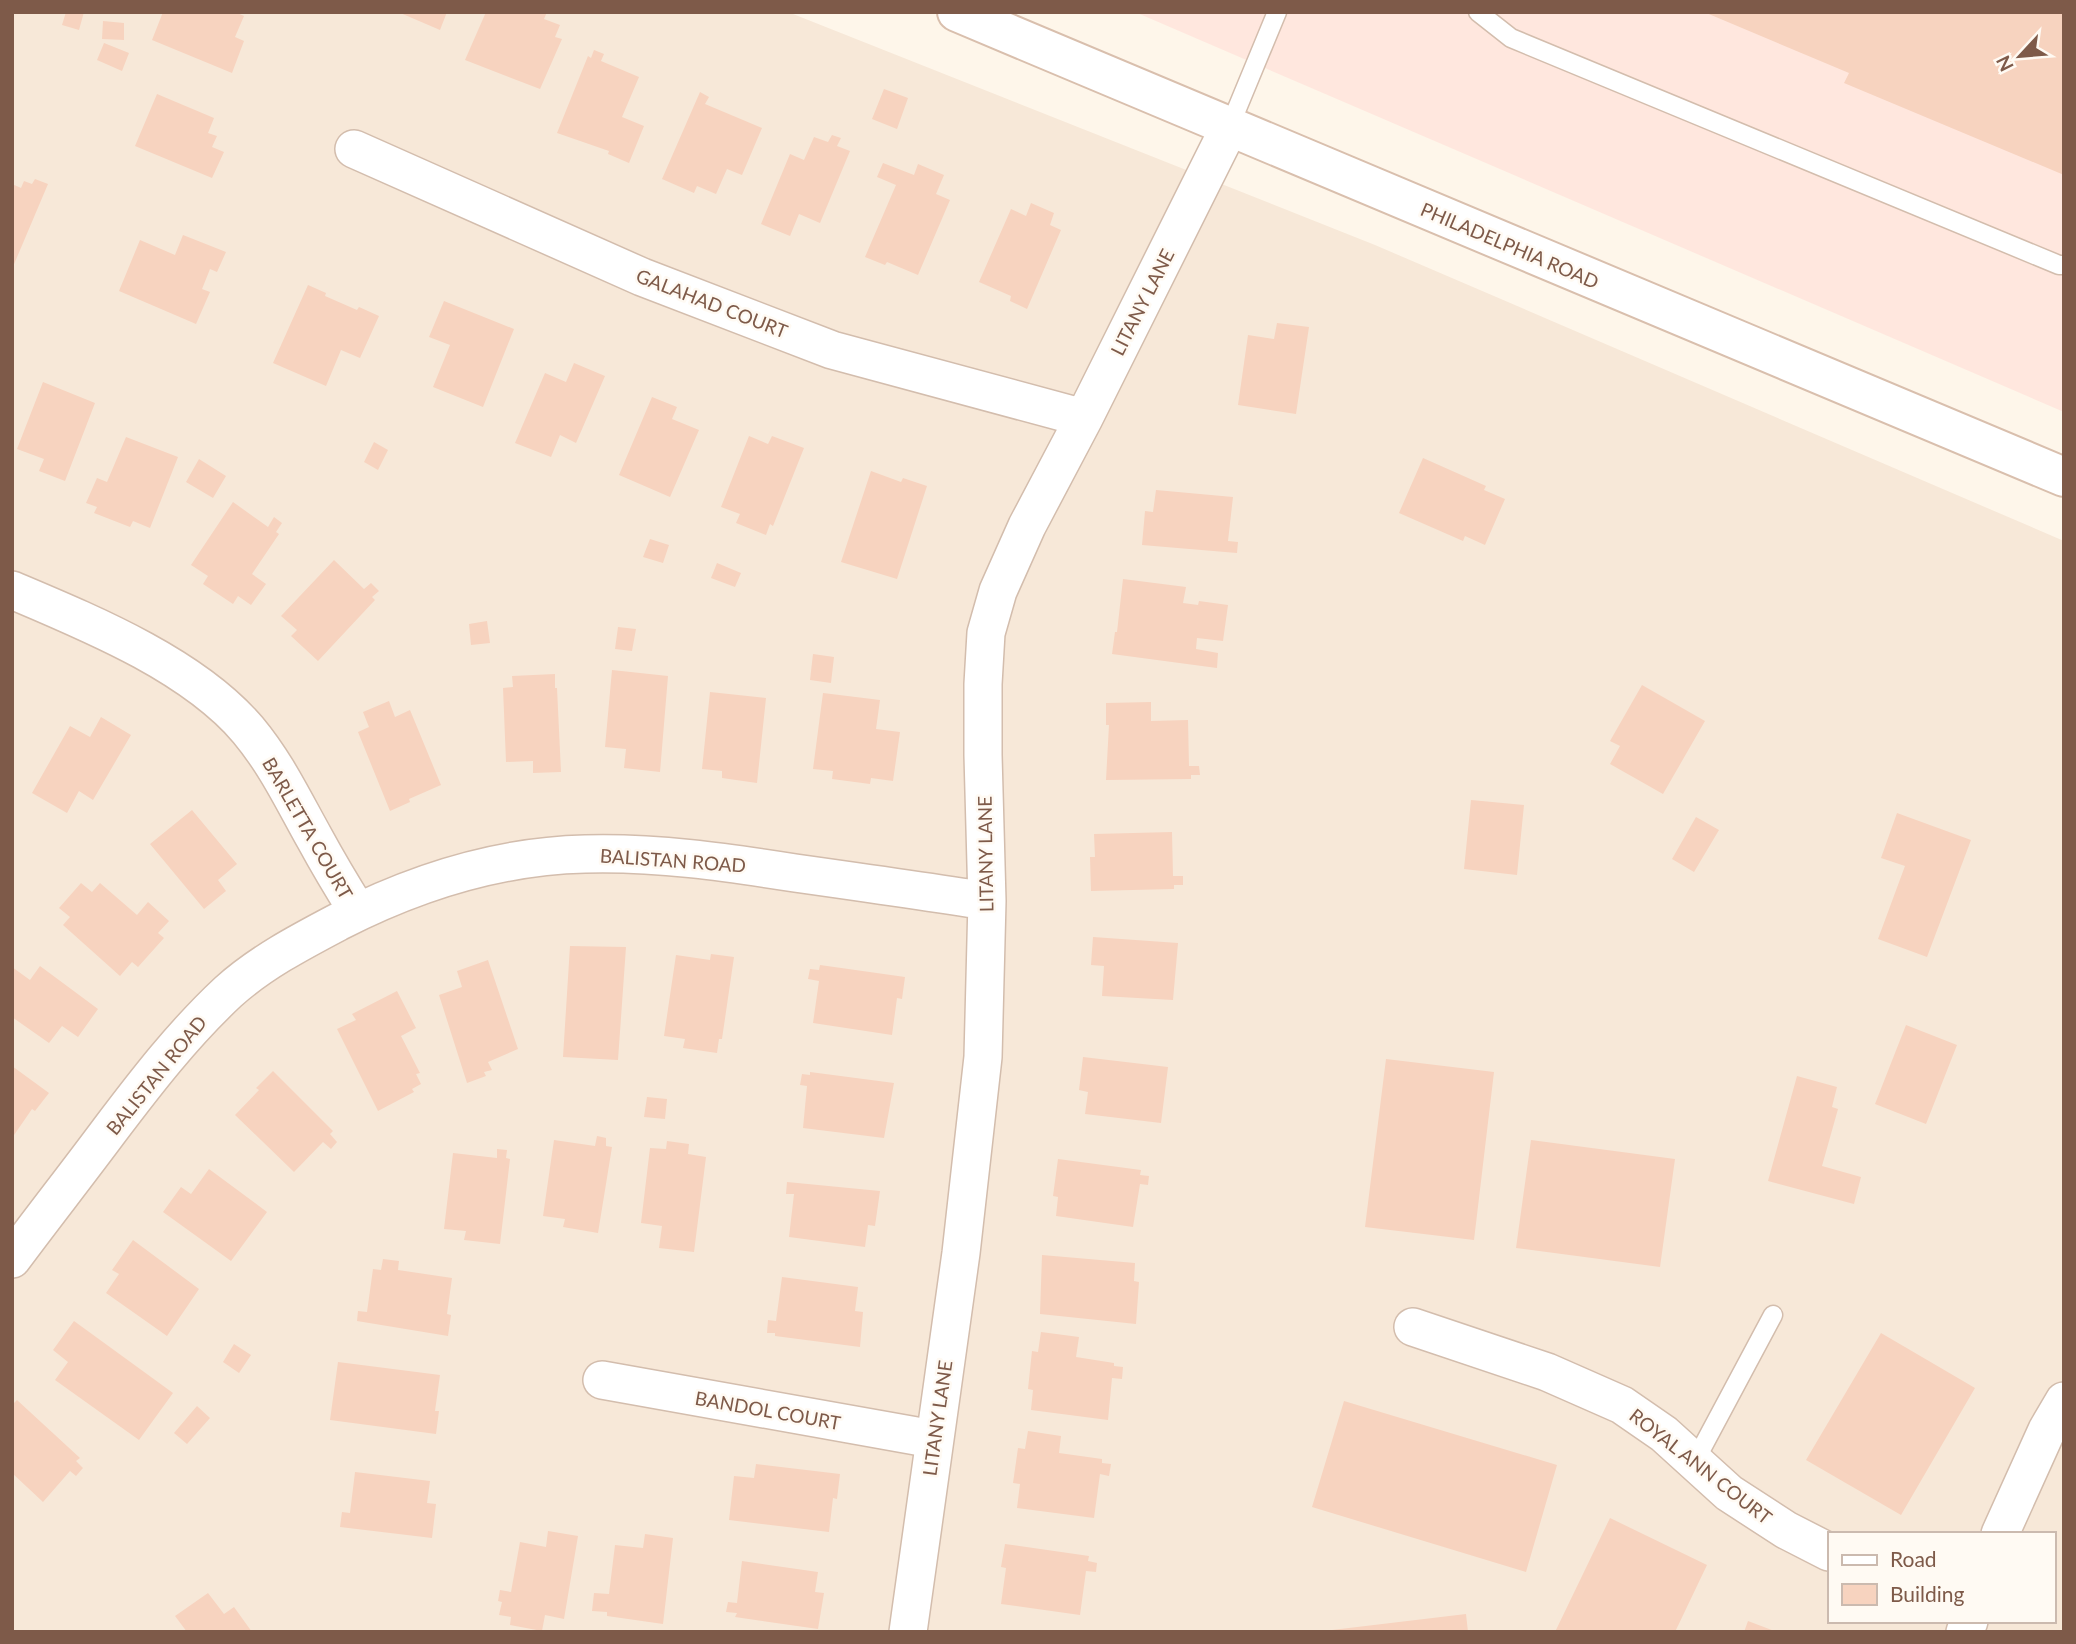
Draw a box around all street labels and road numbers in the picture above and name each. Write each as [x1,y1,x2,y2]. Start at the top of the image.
street label: PHILADELPHIA ROAD [1417,197,1603,293]
street label: LITANY LANE [1105,245,1179,359]
street label: GALAHAD COURT [633,264,791,342]
street label: BARLETTA COURT [258,753,358,903]
street label: LITANY LANE [972,796,998,912]
street label: BALISTAN ROAD [599,843,747,877]
street label: BALISTAN ROAD [101,1011,211,1139]
street label: LITANY LANE [918,1359,956,1477]
street label: BANDOL COURT [693,1386,843,1434]
street label: ROYAL ANN COURT [1625,1403,1777,1529]

